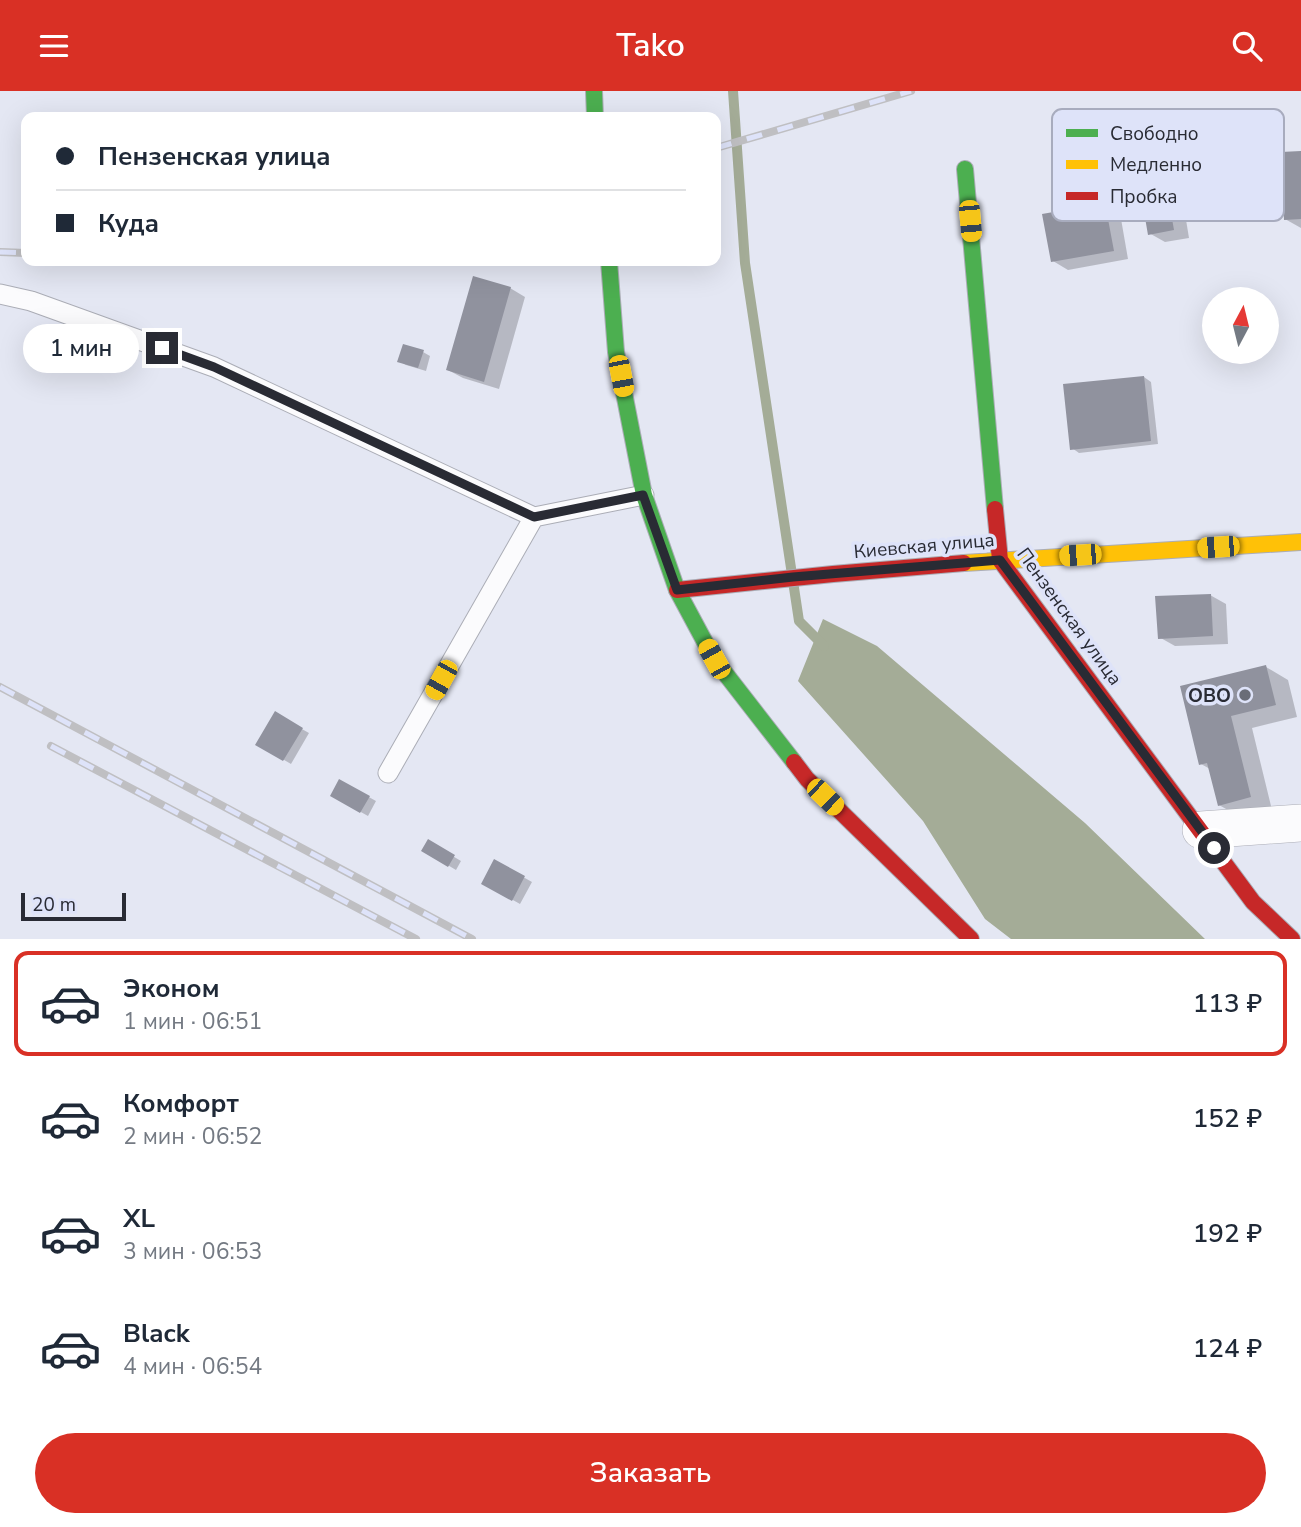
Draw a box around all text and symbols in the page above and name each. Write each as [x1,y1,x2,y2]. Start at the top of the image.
text: Tako [616,24,685,67]
icon: menu [35,27,73,65]
icon: search [1228,27,1266,65]
legend [1052,109,1284,221]
text: Свободно [1110,121,1199,147]
text: Пензенская улица [98,139,331,174]
text: Медленно [1110,152,1202,178]
text: Пробка [1110,184,1177,210]
car [958,199,983,243]
text: Куда [98,206,159,241]
north arrow [1202,287,1279,364]
map controls [1202,287,1279,364]
callout: 1 мин [22,323,138,373]
route end [146,332,178,364]
text: 1 мин [50,333,112,364]
car [607,353,636,399]
street label: Киевская улица [853,527,996,565]
car [1197,535,1240,559]
street label: Пензенская улица [1010,543,1128,691]
car [1059,543,1102,567]
car [695,636,734,682]
car [422,657,461,703]
place label: ОВО [1188,683,1231,709]
marker: ОВО [1237,687,1253,703]
car [803,775,848,819]
route start [1198,832,1230,864]
scale bar [21,890,126,922]
text: 20 m [32,892,76,918]
text: Эконом [123,971,220,1006]
icon: car [39,972,102,1035]
text: 113 ₽ [1193,986,1262,1021]
text: 1 мин · 06:51 [123,1006,262,1037]
text: Комфорт [123,1086,239,1121]
icon: car [39,1087,102,1150]
text: 152 ₽ [1193,1101,1262,1136]
text: 2 мин · 06:52 [123,1121,262,1152]
text: XL [123,1201,155,1236]
icon: car [39,1202,102,1265]
text: 192 ₽ [1193,1216,1262,1251]
text: 3 мин · 06:53 [123,1236,262,1267]
text: Black [123,1316,190,1351]
icon: car [39,1317,102,1380]
text: 124 ₽ [1193,1331,1262,1366]
text: 4 мин · 06:54 [123,1351,262,1382]
button: Заказать [35,1433,1266,1513]

